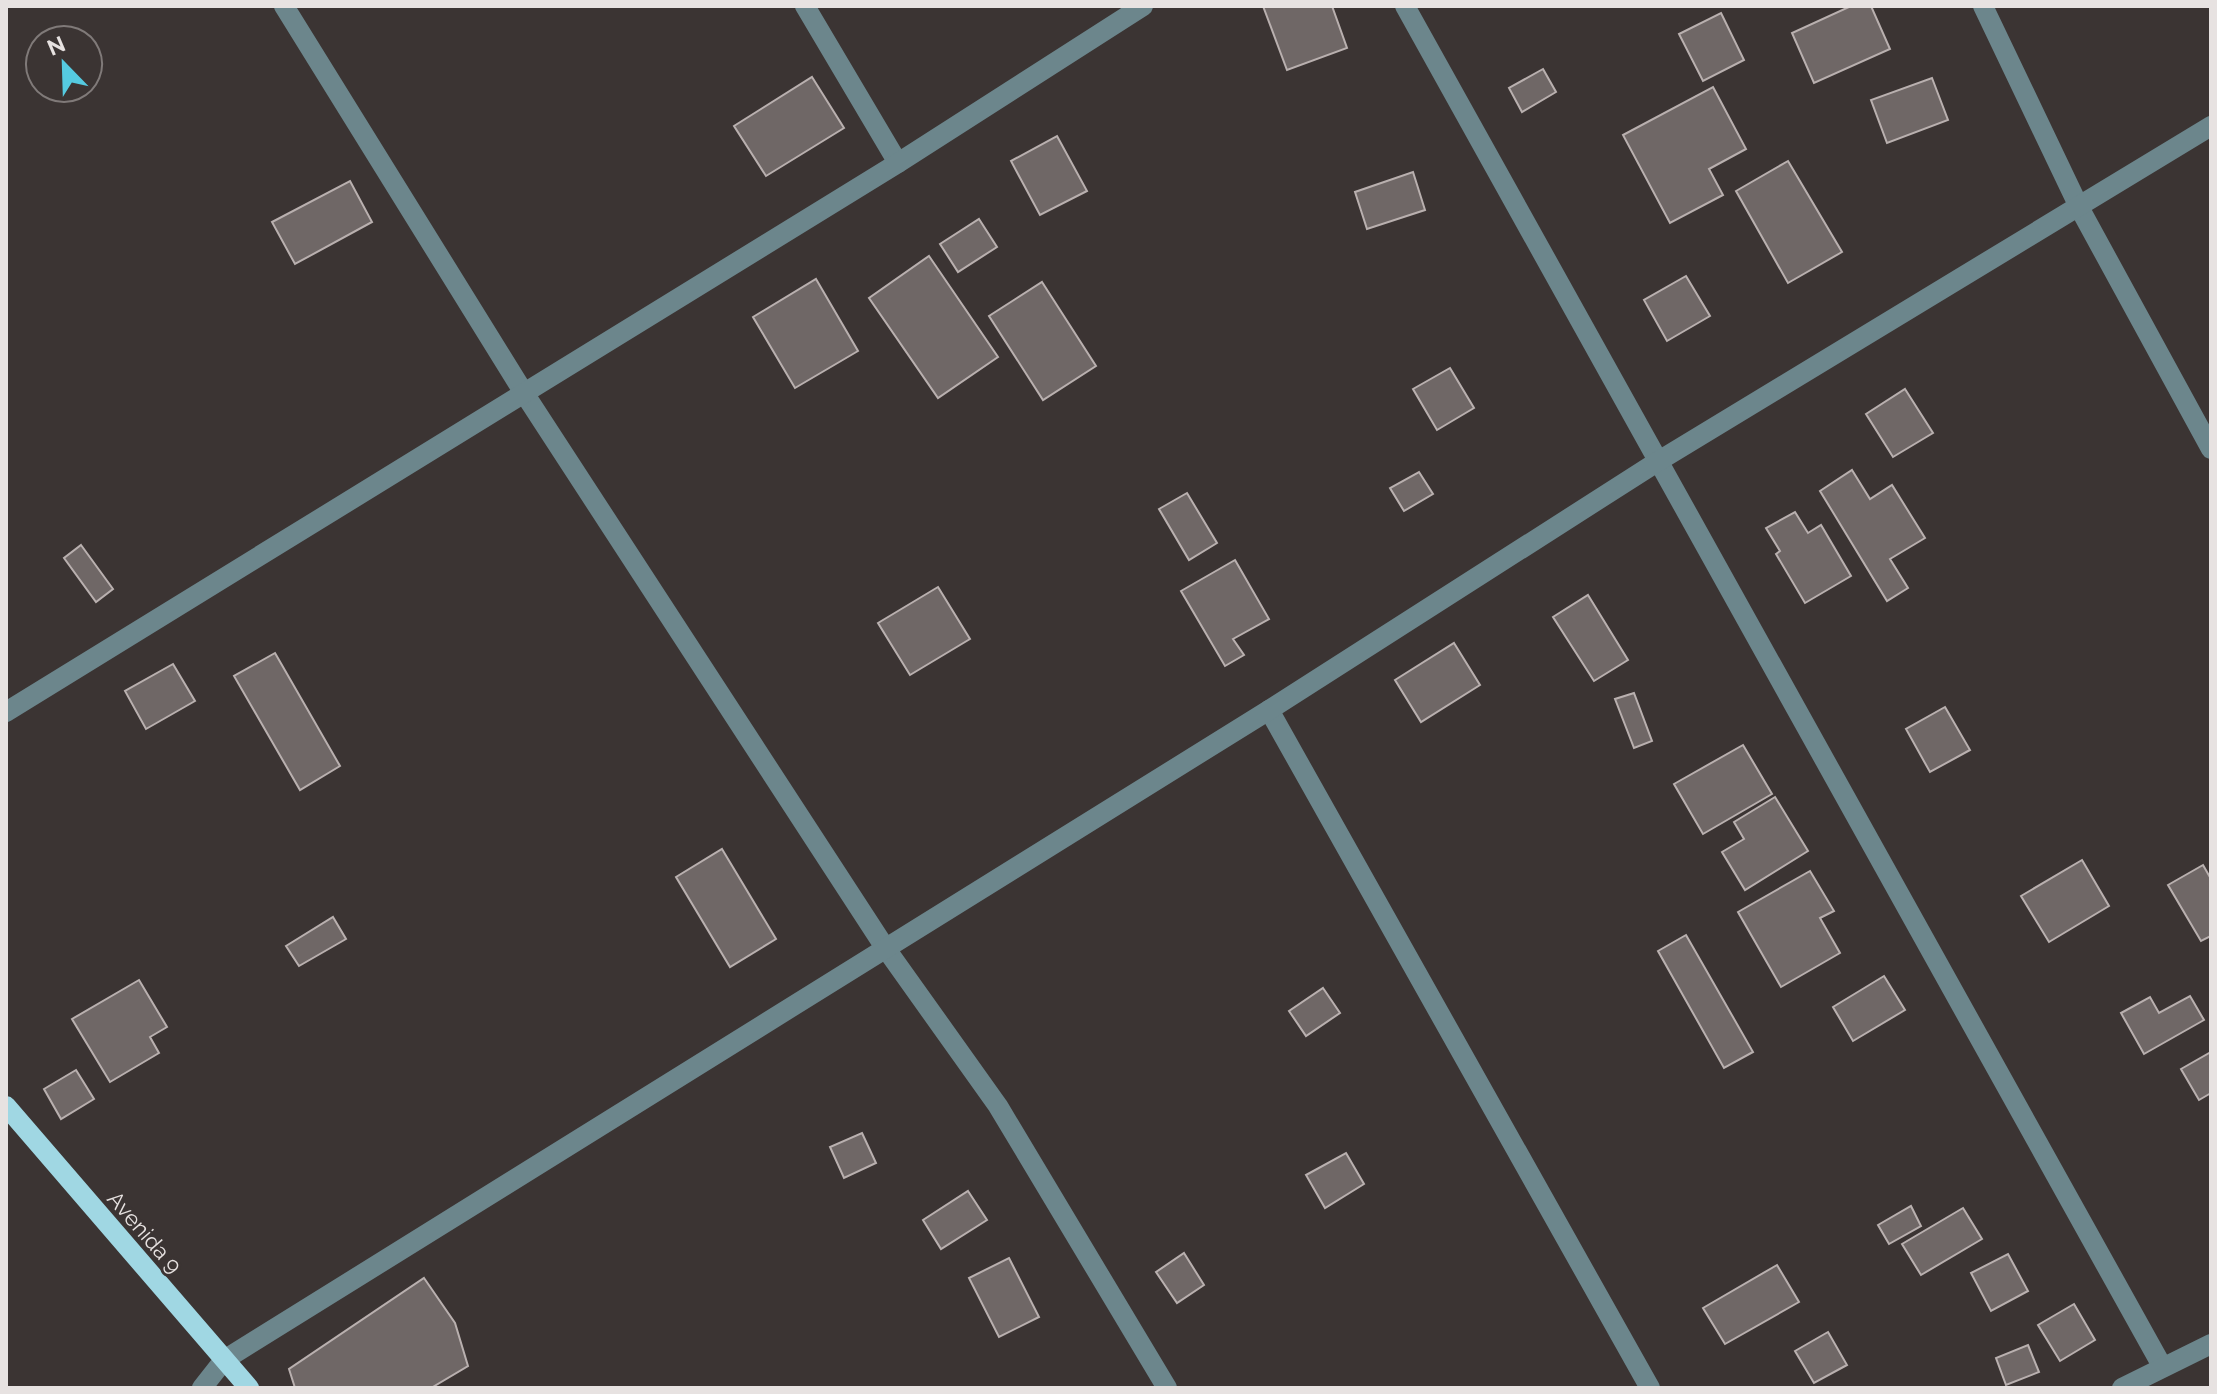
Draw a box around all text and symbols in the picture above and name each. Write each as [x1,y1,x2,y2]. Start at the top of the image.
north arrow [24,24,104,104]
text: N [43,30,69,61]
street label: Avenida 9 [102,1186,188,1278]

